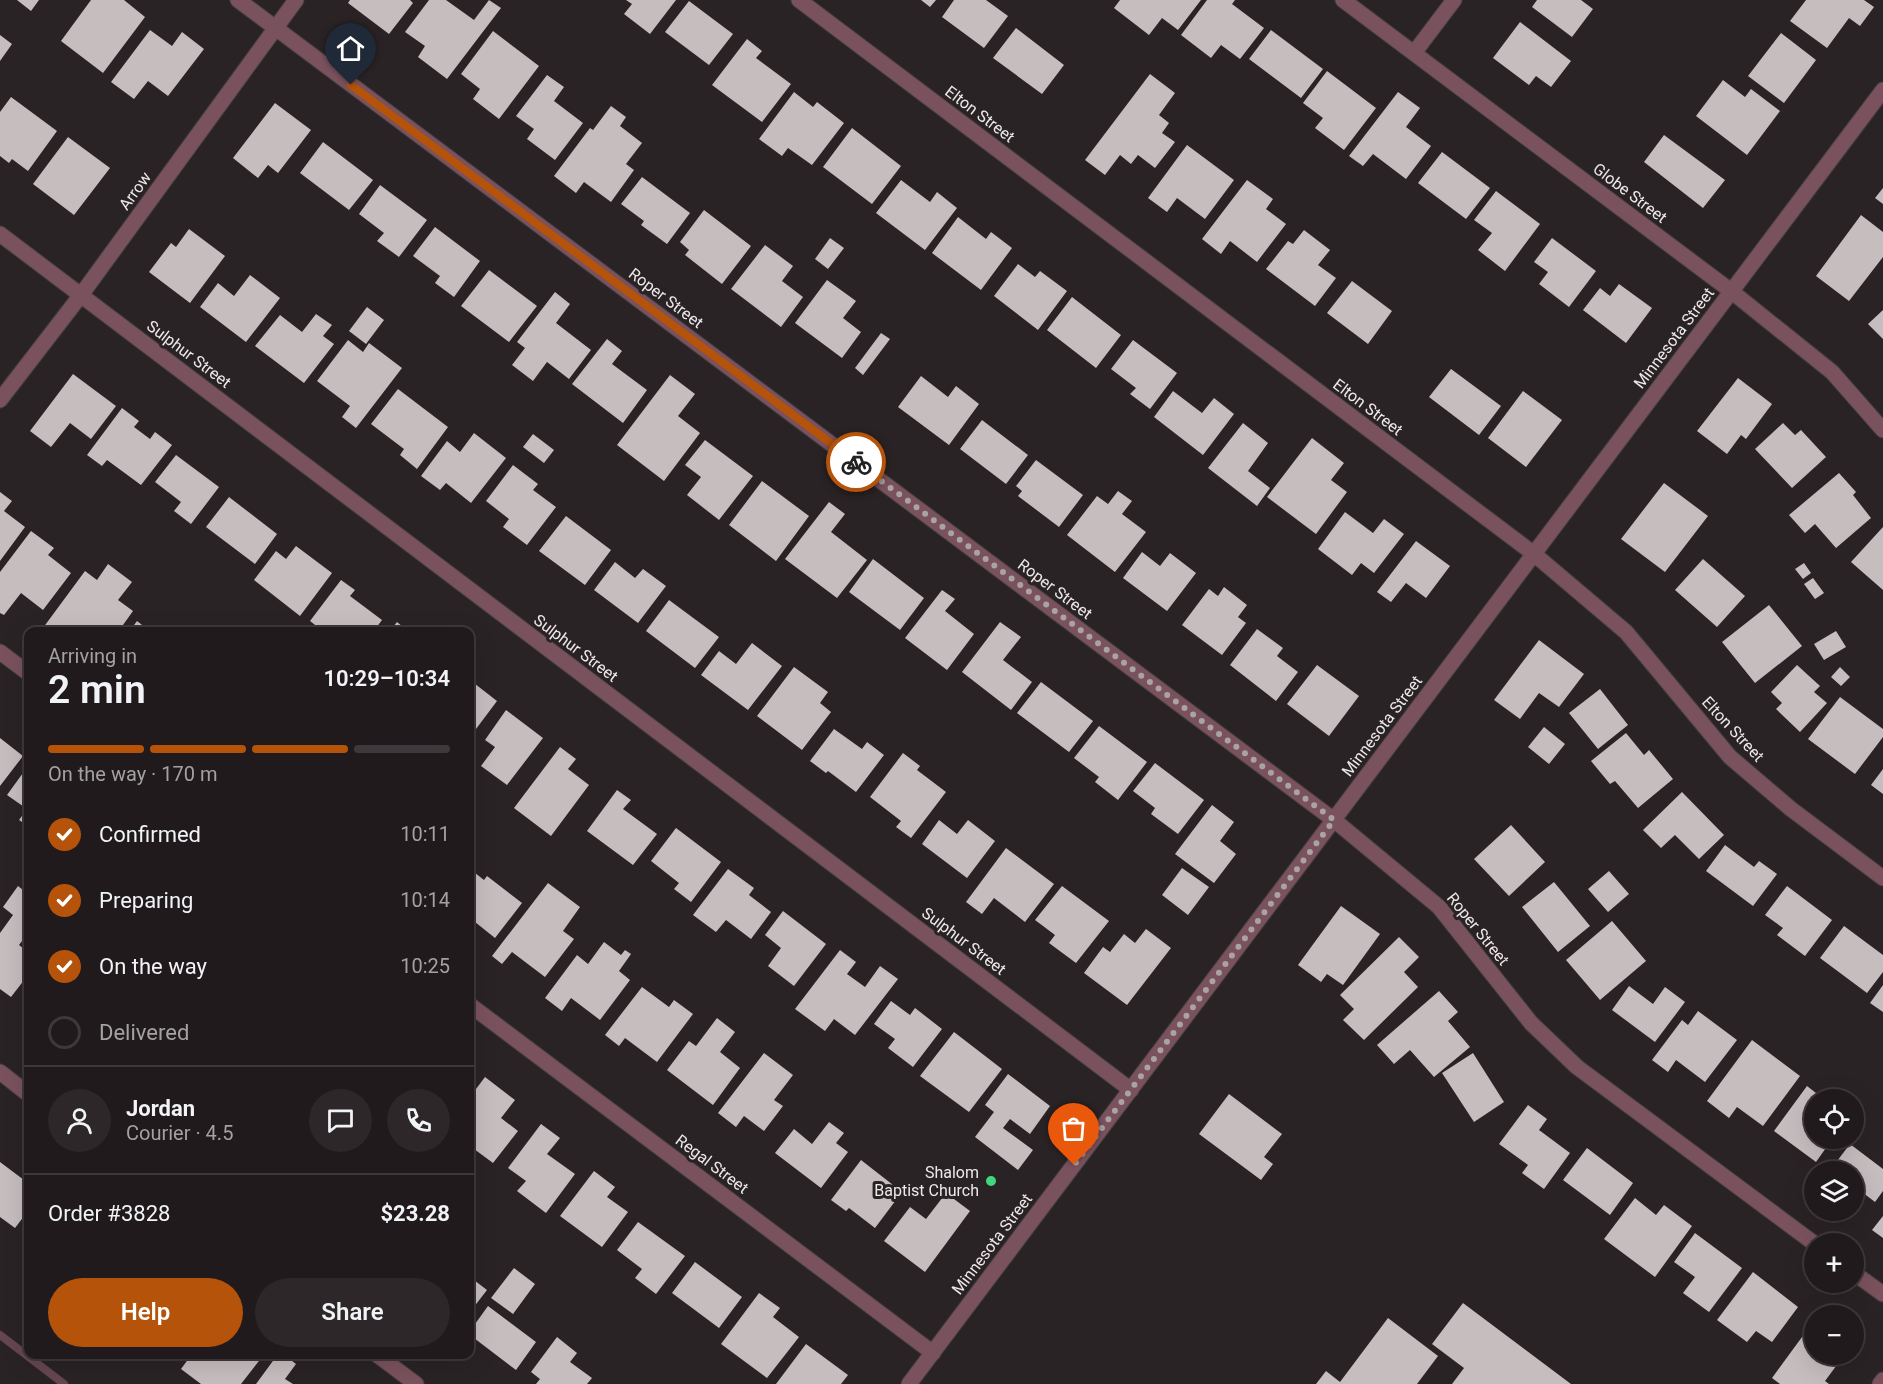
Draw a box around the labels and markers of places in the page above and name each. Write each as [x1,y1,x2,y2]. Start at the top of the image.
pin [325,23,376,85]
pin [1048,1103,1099,1165]
place label: Shalom Baptist Church [874,1163,979,1200]
marker: Shalom Baptist Church [984,1174,998,1188]

